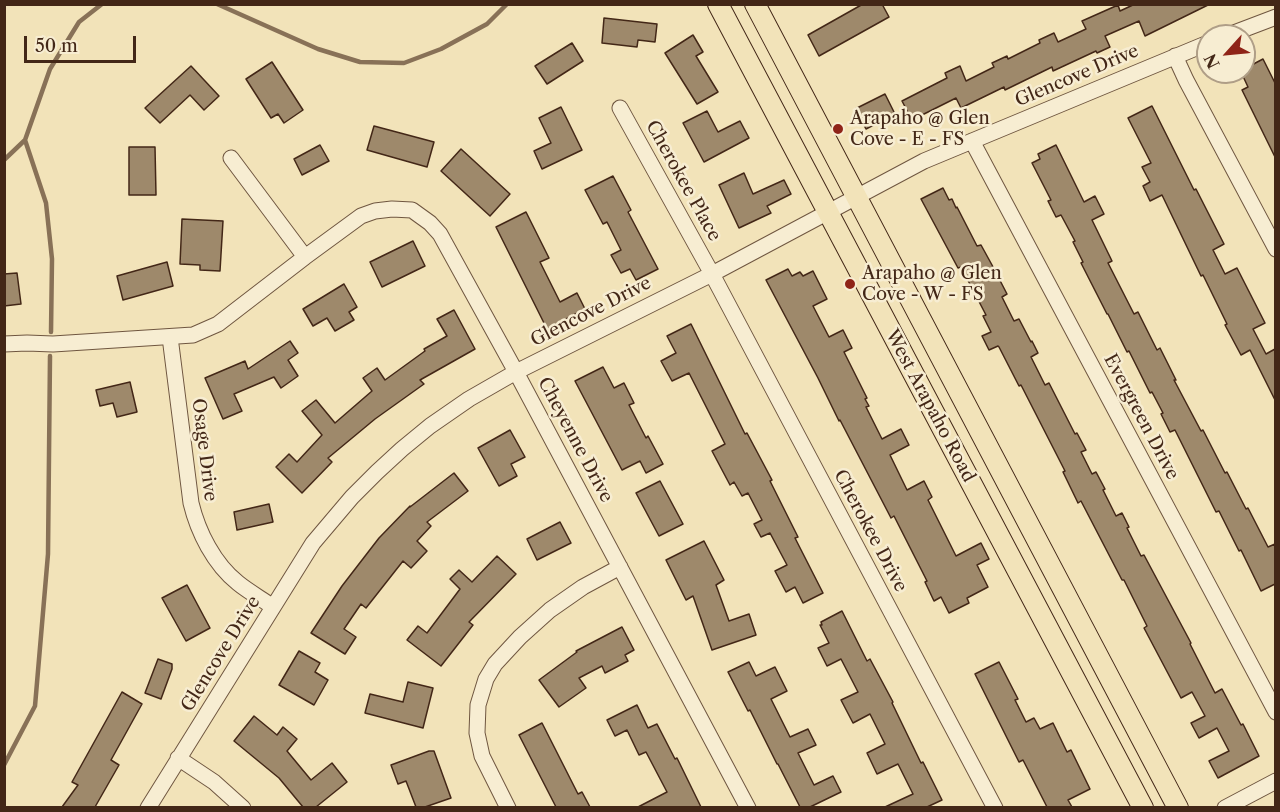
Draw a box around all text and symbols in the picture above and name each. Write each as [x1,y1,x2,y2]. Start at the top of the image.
scale bar [27,24,140,62]
north arrow [1196,24,1256,84]
text: 50 m [35,35,78,57]
street label: Glencove Drive [1012,40,1142,112]
text: N [1200,51,1224,72]
place label: Arapaho @ Glen Cove - E - FS [850,108,990,150]
street label: Cherokee Place [641,117,725,245]
marker: Arapaho @ Glen Cove - E - FS [831,122,845,136]
place label: Arapaho @ Glen Cove - W - FS [862,263,1002,306]
street label: Glencove Drive [527,272,655,352]
marker: Arapaho @ Glen Cove - W - FS [843,277,857,291]
street label: West Arapaho Road [881,326,979,486]
street label: Evergreen Drive [1099,351,1183,483]
street label: Cheyenne Drive [533,374,617,506]
street label: Osage Drive [187,397,221,503]
street label: Cherokee Drive [829,466,911,596]
street label: Glencove Drive [177,592,265,716]

